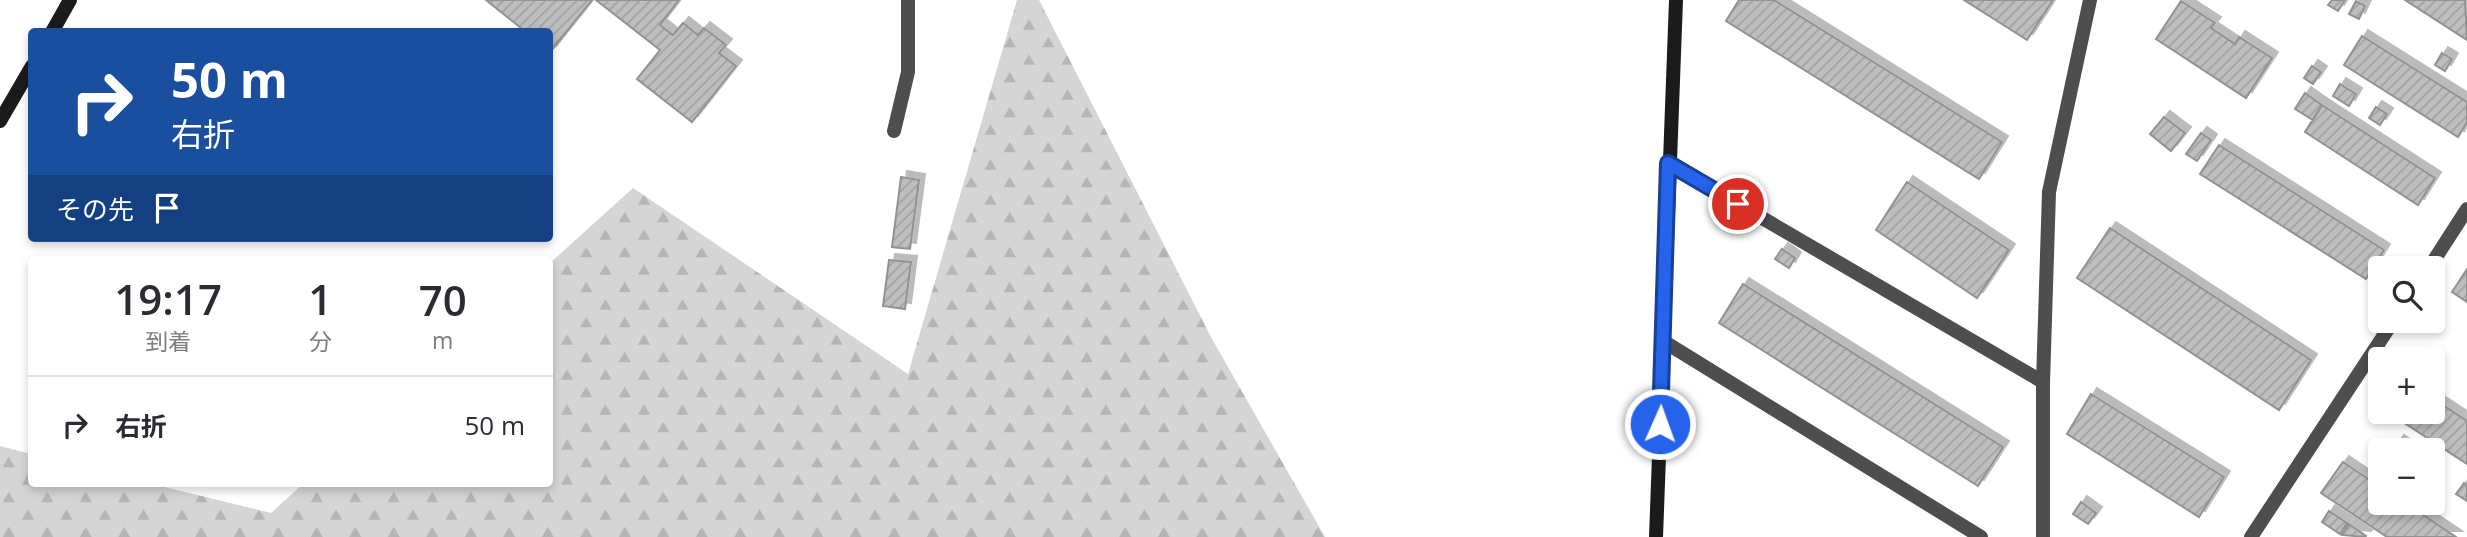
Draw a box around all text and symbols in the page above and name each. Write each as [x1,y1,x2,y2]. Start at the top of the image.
text: 50 m [171,46,288,112]
icon: right [56,56,147,147]
text: 右折 [171,112,235,155]
pin [1708,174,1768,234]
icon: arrive [1719,185,1757,223]
icon: arrive [148,189,186,227]
text: その先 [56,191,134,227]
map controls [2368,256,2445,515]
button: search [2368,256,2445,333]
text: 19:17 [114,270,222,327]
text: 1 [308,270,332,327]
text: 70 [419,271,467,328]
text: m [432,324,453,356]
text: 到着 [145,325,191,357]
text: 分 [309,325,332,357]
button: + [2368,347,2445,424]
position arrow [1623,387,1697,461]
icon: right [56,406,94,444]
text: 50 m [464,407,525,443]
text: 右折 [115,408,167,444]
button: − [2368,438,2445,515]

